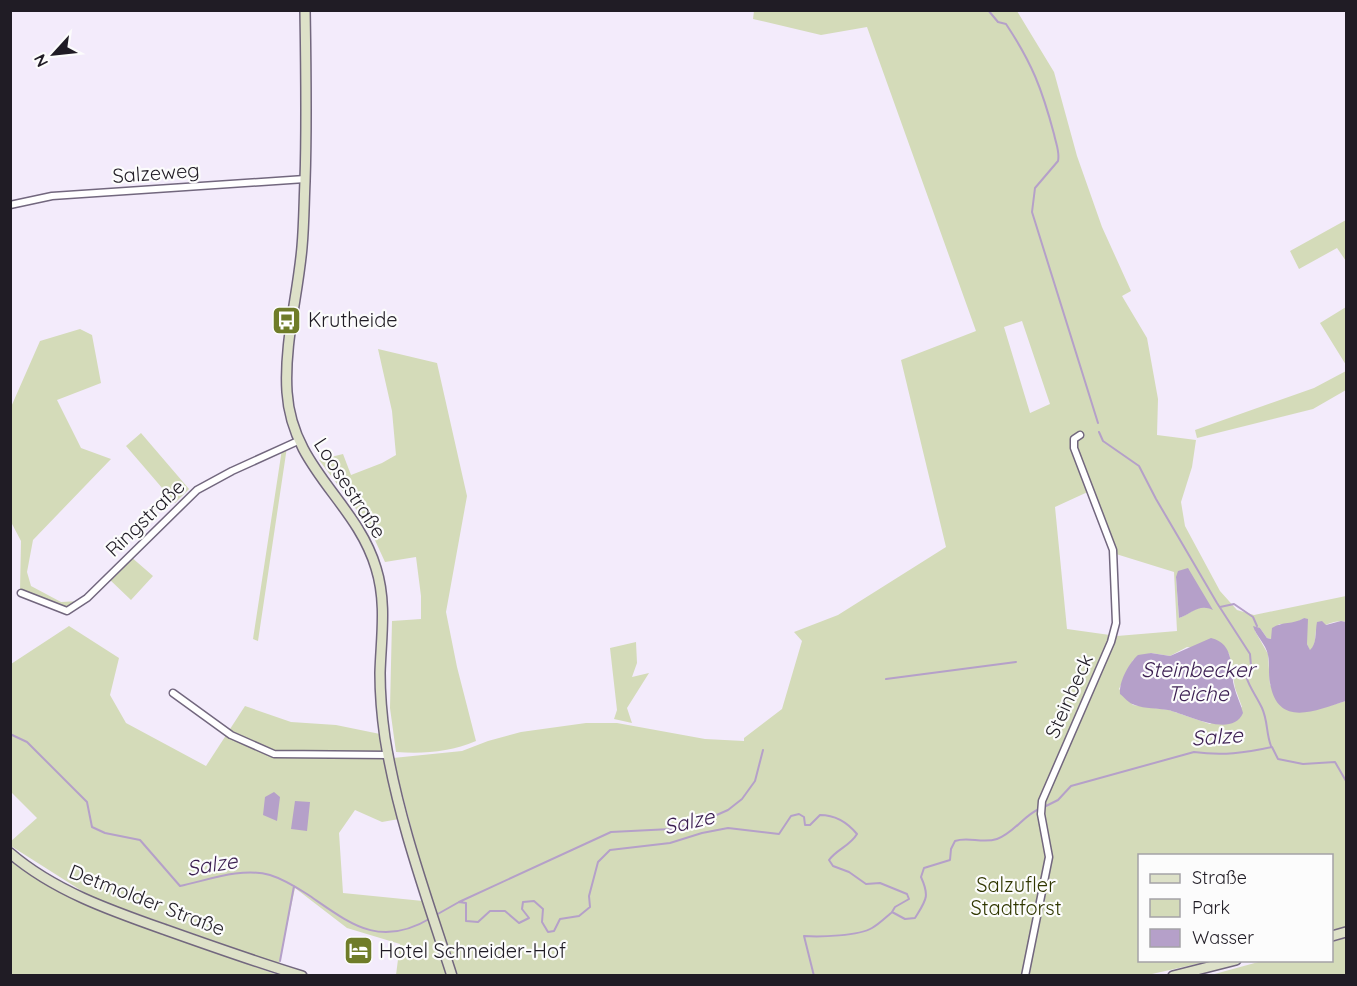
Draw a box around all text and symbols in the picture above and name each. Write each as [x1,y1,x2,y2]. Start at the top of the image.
north arrow [24,24,84,84]
text: N [29,51,52,71]
street label: Salzeweg [112,157,200,188]
bus stop icon: Krutheide [271,304,303,336]
place label: Krutheide [308,307,398,332]
street label: Loosestraße [309,433,392,543]
street label: Ringstraße [100,474,190,562]
street label: Steinbeck [1039,650,1098,742]
water label: Steinbecker Teiche [1141,656,1258,706]
water label: Salze [1191,721,1244,751]
water label: Salze [661,802,718,839]
water label: Salze [185,847,240,881]
legend [1138,854,1333,962]
street label: Detmolder Straße [66,858,229,941]
text: Straße [1192,866,1247,889]
park label: Salzufler Stadtforst [971,872,1062,920]
text: Park [1192,896,1230,919]
text: Wasser [1192,926,1254,949]
hotel icon: Hotel Schneider-Hof [342,935,374,967]
place label: Hotel Schneider-Hof [379,938,566,963]

